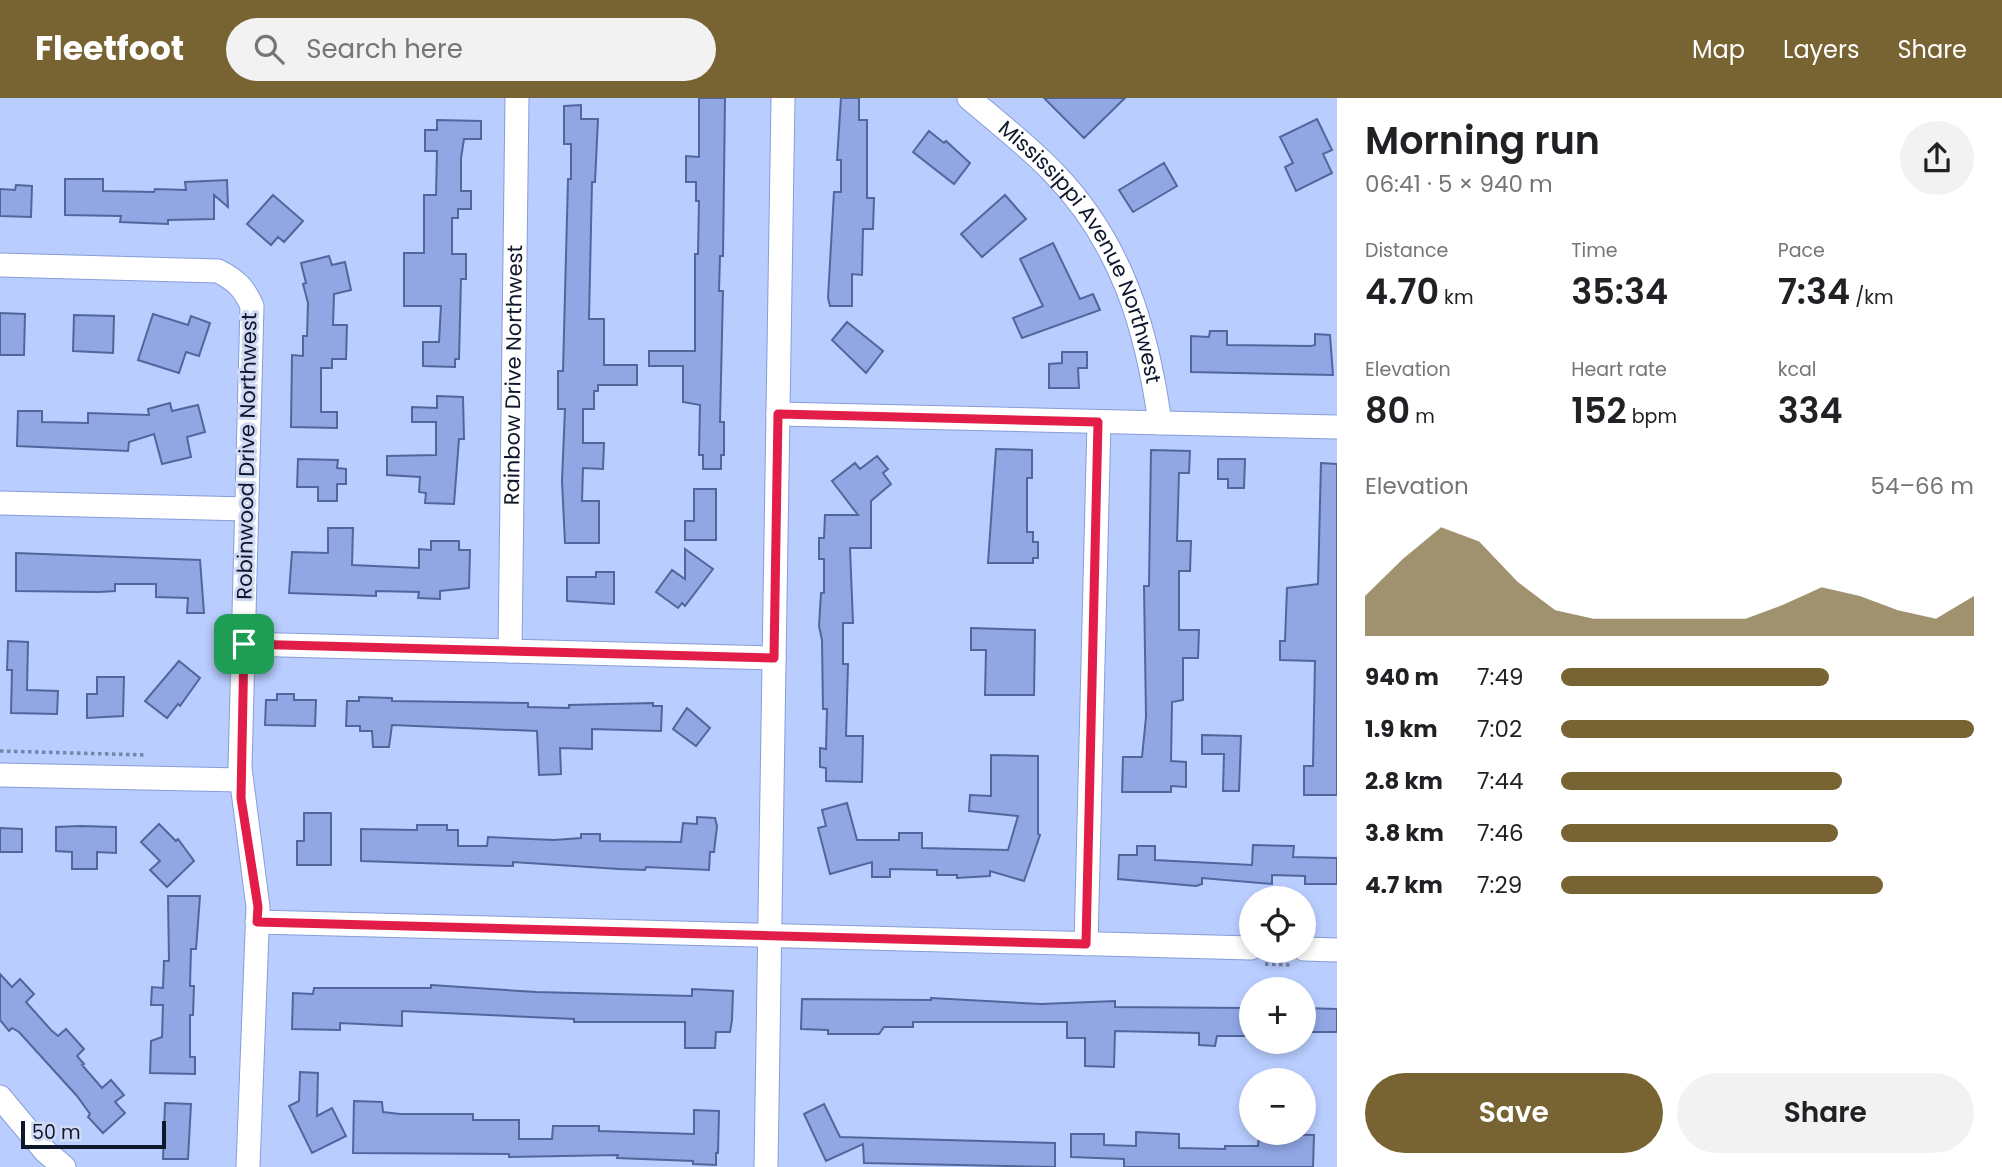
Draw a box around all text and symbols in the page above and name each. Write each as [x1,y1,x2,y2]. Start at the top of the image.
search box [226,18,716,81]
text: Fleetfoot [35,25,184,72]
icon: search [250,30,288,68]
text: Search here [306,31,463,67]
text: Map [1692,33,1745,66]
text: Layers [1783,33,1859,66]
text: Share [1897,33,1967,66]
street label: Mississippi Avenue Northwest [992,114,1168,386]
text: Morning run [1365,114,1600,167]
button: share [1900,121,1974,195]
text: 06:41 · 5 × 940 m [1365,168,1553,200]
text: Distance [1365,237,1448,264]
text: Time [1571,237,1618,264]
text: Pace [1778,237,1825,264]
street label: Rainbow Drive Northwest [497,245,529,505]
text: 4.70 [1365,267,1439,316]
text: 35:34 [1571,267,1668,316]
text: 7:34 [1778,267,1850,316]
text: km [1439,284,1473,311]
text: /km [1850,284,1894,311]
street label: Robinwood Drive Northwest [229,312,264,600]
text: Elevation [1365,356,1451,383]
text: Heart rate [1571,356,1667,383]
text: kcal [1778,356,1817,383]
text: 80 [1365,386,1410,435]
text: 152 [1571,386,1627,435]
text: 334 [1778,386,1843,435]
text: m [1410,403,1435,430]
text: bpm [1627,403,1677,430]
text: Elevation [1365,470,1469,502]
text: 54–66 m [1870,470,1974,502]
pin [214,614,274,674]
icon: arrive [225,625,263,663]
text: 940 m [1365,661,1439,693]
text: 7:49 [1477,661,1523,693]
text: 1.9 km [1365,713,1438,745]
text: 7:02 [1477,713,1522,745]
text: 2.8 km [1365,765,1443,797]
text: 7:44 [1477,765,1523,797]
text: 3.8 km [1365,817,1444,849]
text: 7:46 [1477,817,1524,849]
text: 4.7 km [1365,869,1443,901]
text: 7:29 [1477,869,1522,901]
map controls [1239,886,1316,1145]
button: locate [1239,886,1316,963]
button: + [1239,977,1316,1054]
button: − [1239,1068,1316,1145]
button: Save [1365,1073,1663,1153]
button: Share [1677,1073,1974,1153]
scale bar [21,1118,166,1150]
text: 50 m [32,1119,81,1146]

